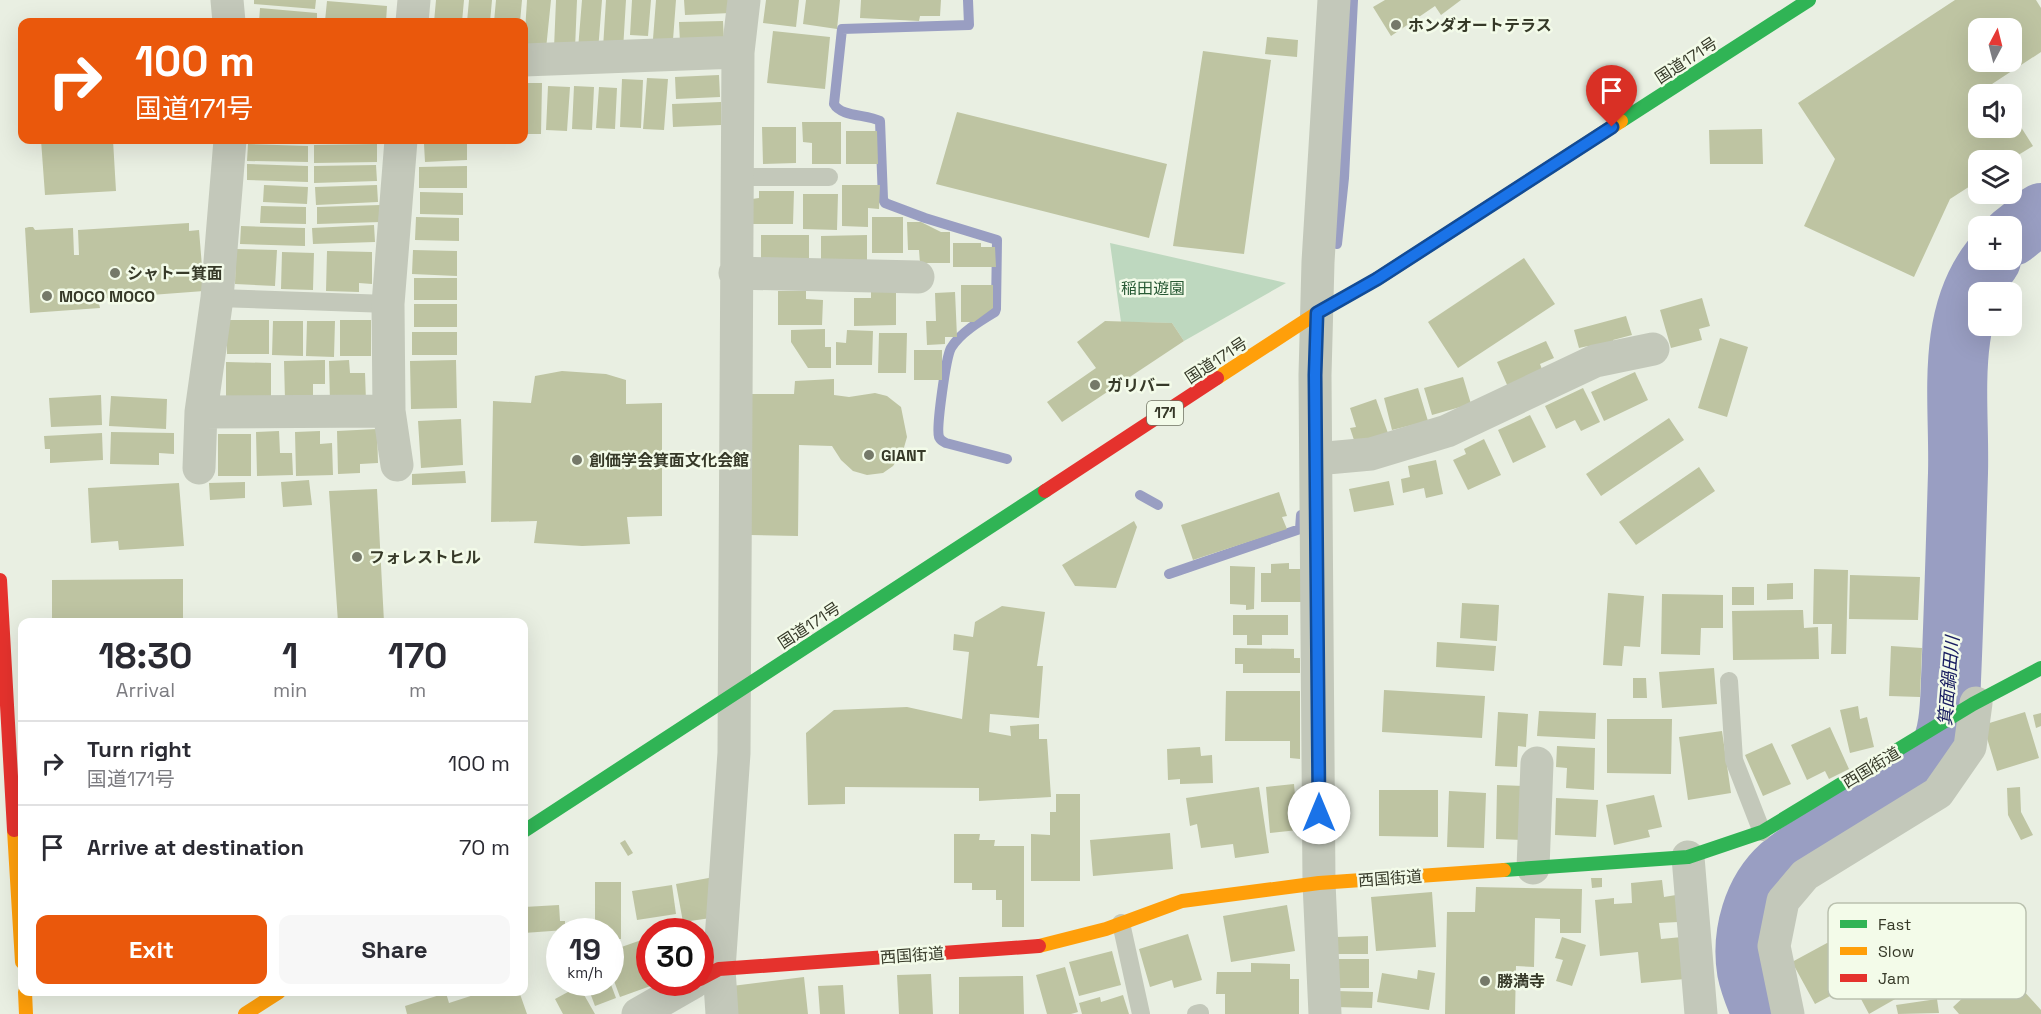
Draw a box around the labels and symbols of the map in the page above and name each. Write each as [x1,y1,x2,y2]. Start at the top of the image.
place label: ホンダオートテラス [1408,15,1552,36]
marker: ホンダオートテラス [1389,18,1403,32]
north arrow [1968,18,2022,72]
street label: 国道171号 [1651,32,1721,88]
pin [1586,65,1637,127]
place label: シャトー箕面 [127,263,223,284]
marker: シャトー箕面 [108,266,122,280]
park label: 稲田遊園 [1121,278,1185,299]
place label: MOCO MOCO [59,286,155,307]
marker: MOCO MOCO [40,289,54,303]
street label: 国道171号 [1181,332,1251,388]
place label: ガリバー [1107,375,1171,396]
marker: ガリバー [1088,378,1102,392]
road number: 171 [1147,401,1183,425]
place label: GIANT [881,445,927,466]
marker: GIANT [862,448,876,462]
place label: 創価学会箕面文化会館 [589,450,749,471]
marker: 創価学会箕面文化会館 [570,453,584,467]
place label: フォレストヒル [369,547,481,568]
marker: フォレストヒル [350,550,364,564]
street label: 国道171号 [774,597,844,653]
water label: 箕面鍋田川 [1933,633,1964,727]
street label: 西国街道 [1838,742,1904,793]
position arrow [1287,781,1351,845]
street label: 西国街道 [1357,866,1423,891]
legend [1828,903,2026,999]
text: Fast [1878,914,1911,935]
speed limit sign: 30 [636,918,714,996]
text: Slow [1878,941,1914,962]
street label: 西国街道 [879,943,945,968]
text: Jam [1878,968,1910,989]
place label: 勝満寺 [1497,971,1545,992]
marker: 勝満寺 [1478,974,1492,988]

